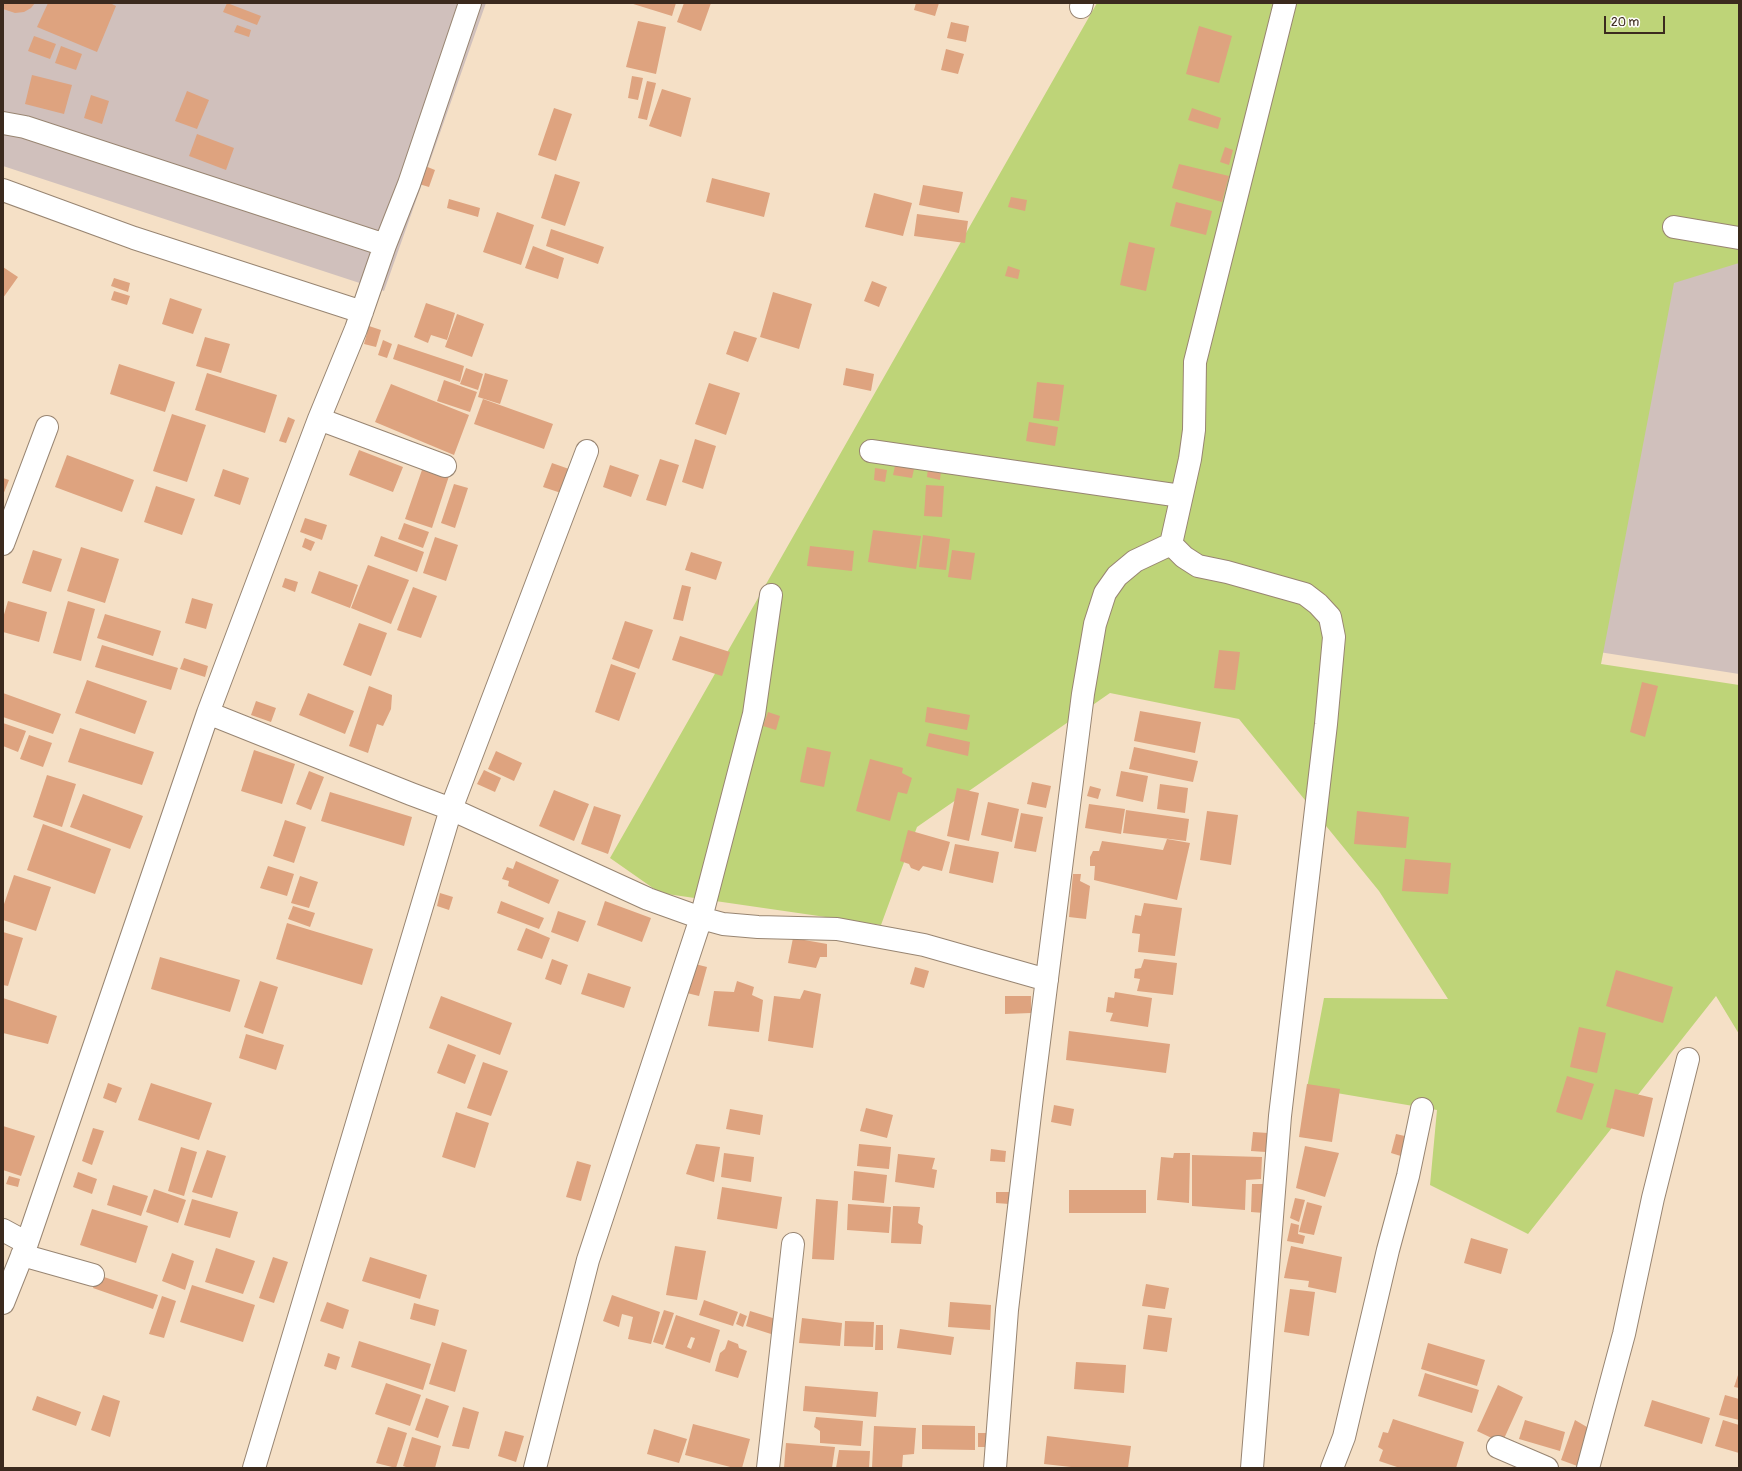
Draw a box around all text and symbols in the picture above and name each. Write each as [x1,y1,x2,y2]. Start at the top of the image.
scale bar [1606,8,1667,34]
text: 20 m [1611,15,1639,30]

